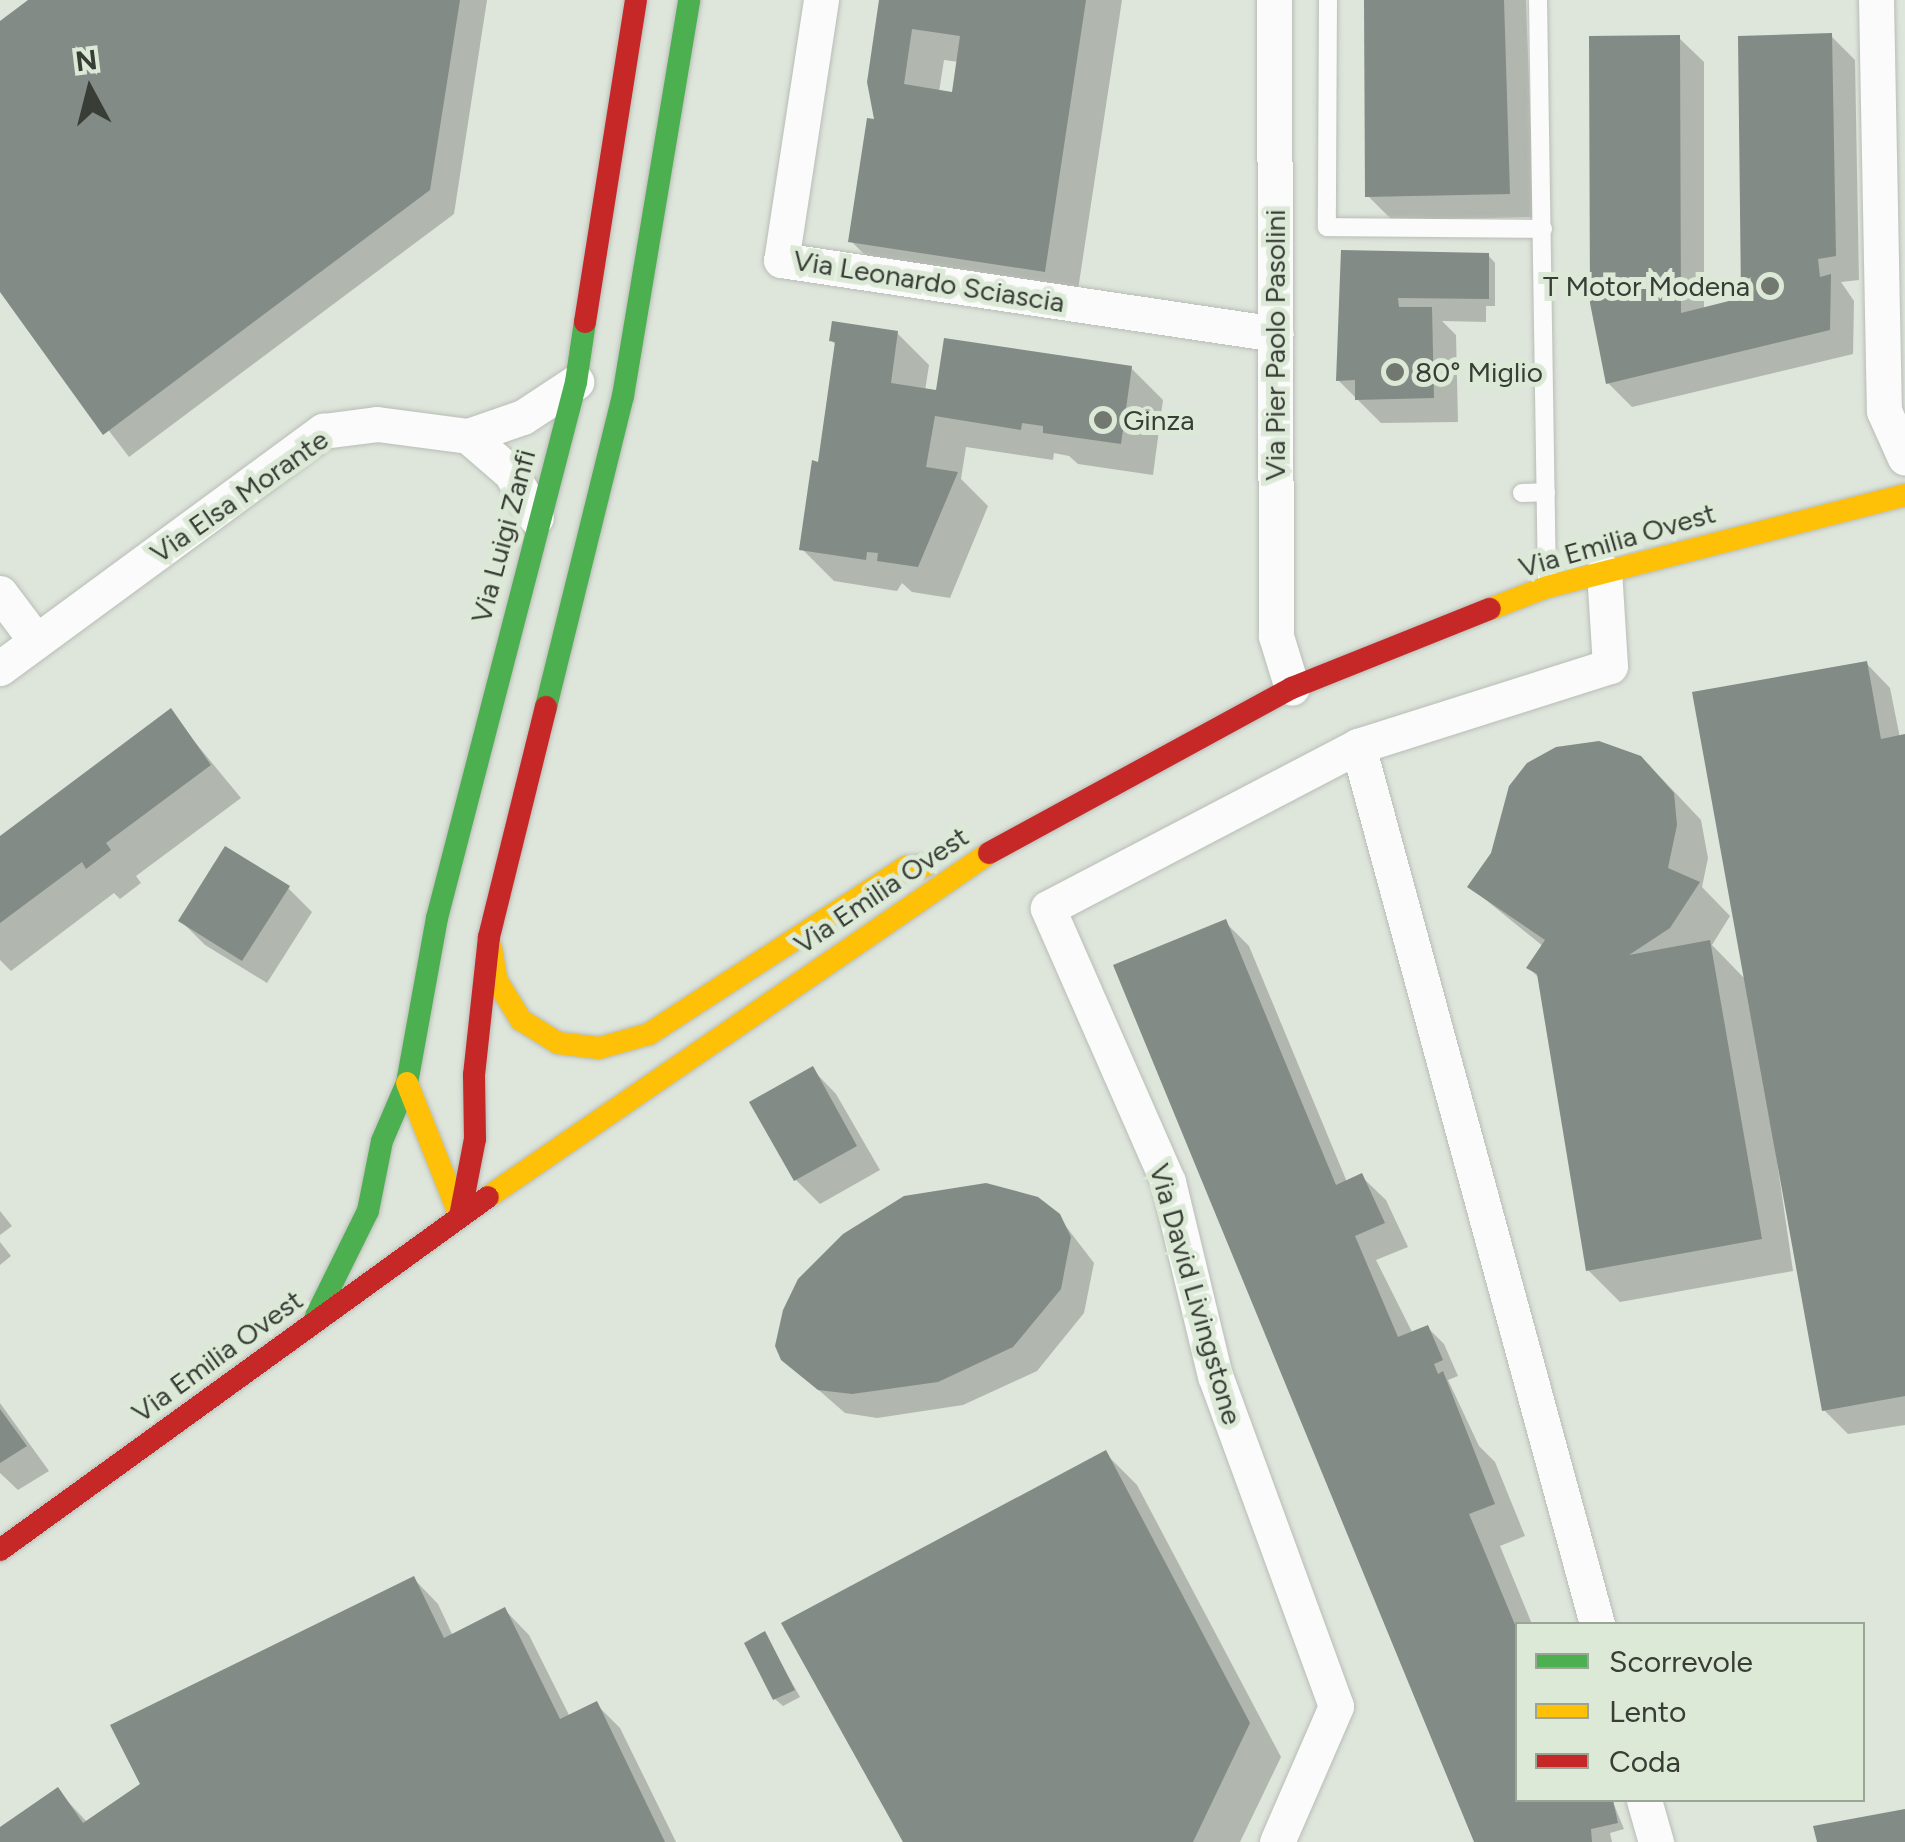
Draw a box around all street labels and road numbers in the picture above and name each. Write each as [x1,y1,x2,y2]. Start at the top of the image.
street label: Via Pier Paolo Pasolini [1258,209,1292,481]
street label: Via Leonardo Sciascia [791,243,1067,319]
street label: Via Elsa Morante [144,422,334,570]
street label: Via Luigi Zanfi [464,446,542,626]
street label: Via Emilia Ovest [1515,496,1719,584]
street label: Via Emilia Ovest [788,819,974,961]
street label: Via David Livingstone [1143,1160,1249,1428]
street label: Via Emilia Ovest [125,1283,309,1429]

